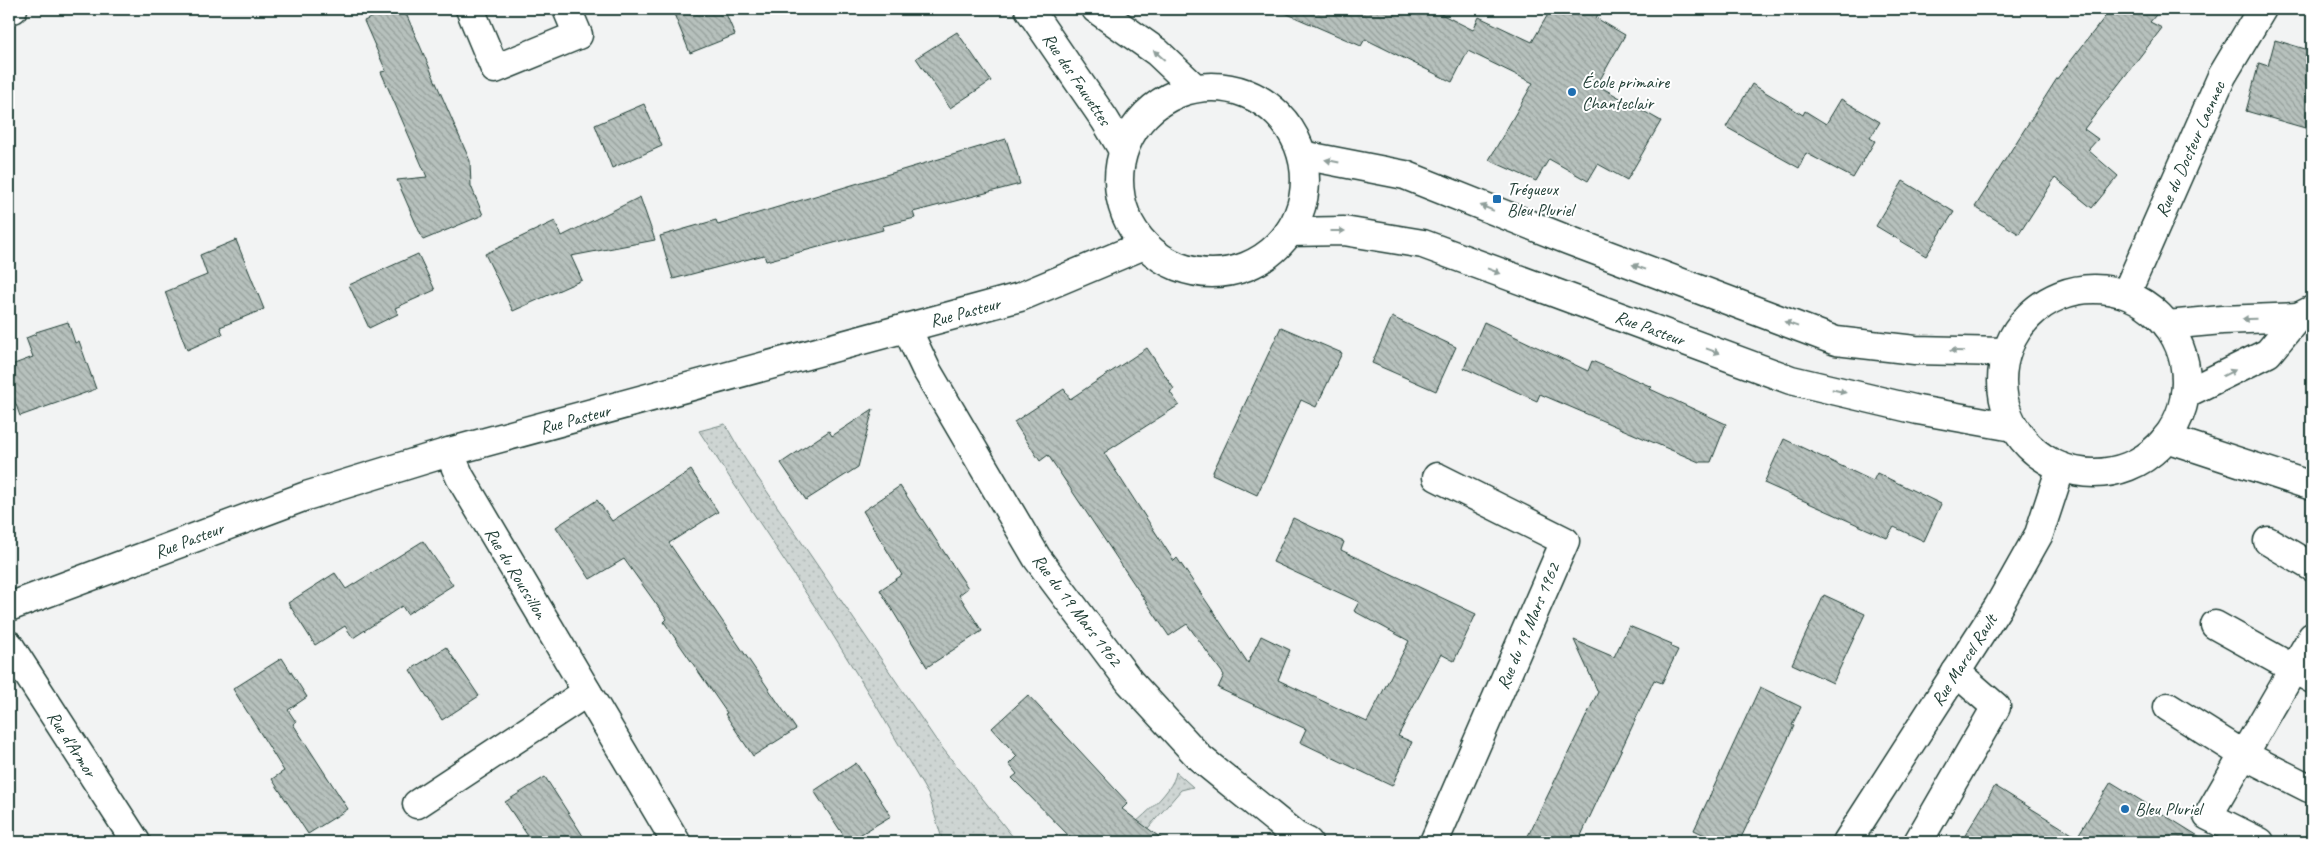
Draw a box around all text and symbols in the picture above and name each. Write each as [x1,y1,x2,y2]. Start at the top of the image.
street label: Rue des Fauvettes [1038,28,1117,131]
one-way arrow [1154,49,1166,61]
place label: École primaire Chanteclair [1582,71,1670,114]
street label: Rue du Docteur Laennec [2150,76,2230,220]
marker: École primaire Chanteclair [1566,86,1578,98]
one-way arrow [1325,157,1340,165]
place label: Trégueux Bleu Pluriel [1507,178,1576,221]
marker: Trégueux Bleu Pluriel [1491,193,1503,205]
one-way arrow [1479,204,1494,212]
one-way arrow [1330,227,1346,235]
one-way arrow [1631,263,1646,270]
one-way arrow [1487,268,1502,275]
street label: Rue Pasteur [927,292,1004,332]
street label: Rue Pasteur [1612,305,1689,351]
one-way arrow [2241,315,2257,323]
one-way arrow [1783,320,1798,328]
one-way arrow [1948,346,1964,354]
one-way arrow [1705,348,1720,355]
one-way arrow [2222,369,2236,377]
one-way arrow [1831,387,1846,395]
street label: Rue Pasteur [537,399,614,439]
street label: Rue Pasteur [151,516,228,563]
street label: Rue du Roussillon [480,523,552,623]
street label: Rue du 19 Mars 1962 [1028,550,1127,672]
street label: Rue du 19 Mars 1962 [1492,558,1565,692]
street label: Rue Marcel Rault [1926,608,2003,710]
street label: Rue d'Armor [43,707,102,782]
place label: Bleu Pluriel [2135,798,2204,820]
marker: Bleu Pluriel [2119,803,2131,815]

